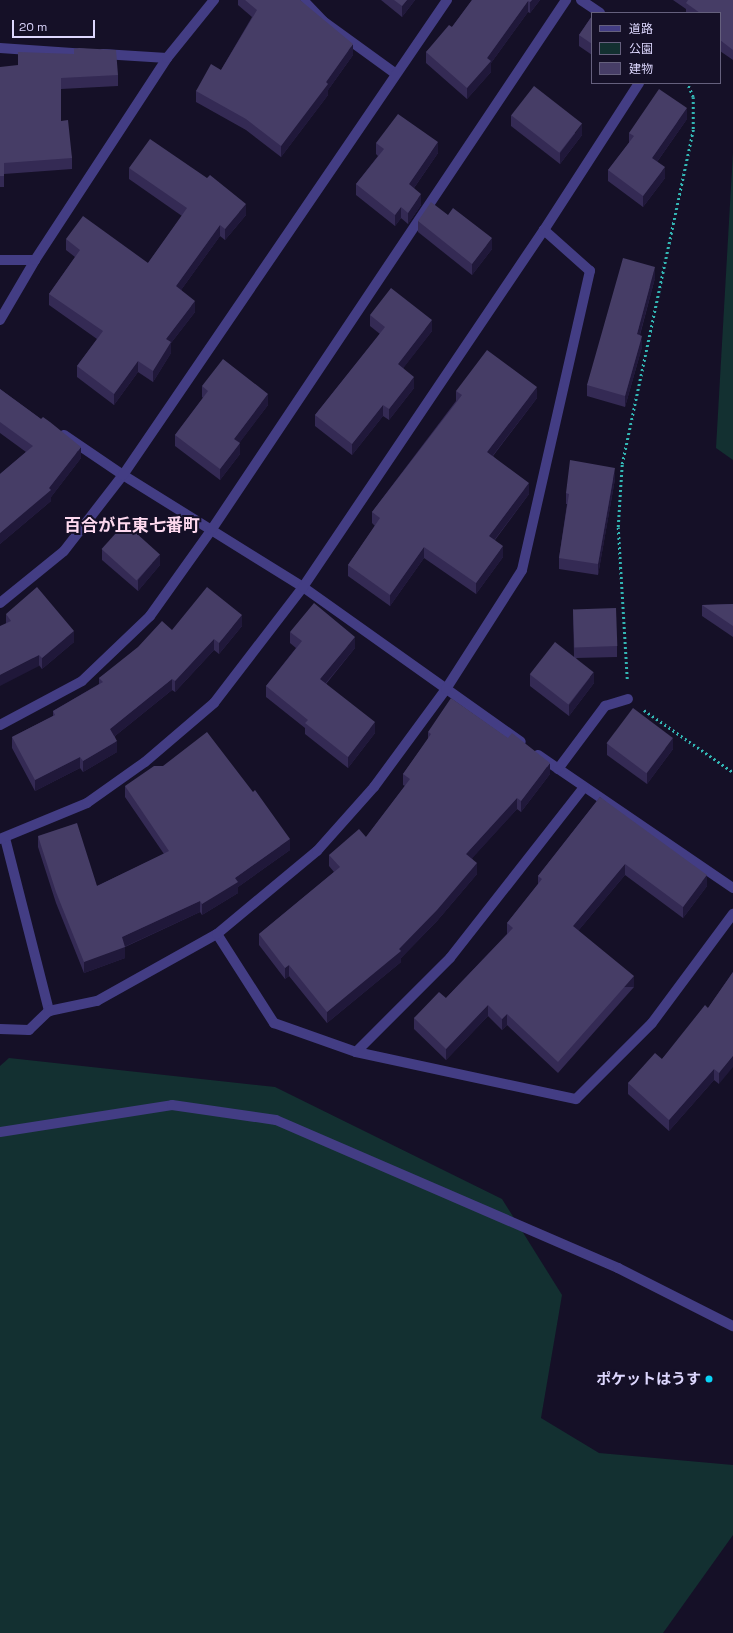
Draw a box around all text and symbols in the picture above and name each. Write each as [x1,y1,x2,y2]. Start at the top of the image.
scale bar [14,12,97,38]
legend [591,12,721,84]
text: 20 m [19,19,47,35]
text: 道路 [629,21,653,37]
text: 公園 [629,41,653,57]
text: 建物 [629,61,653,77]
district label: 百合が丘東七番町 [64,516,200,536]
place label: ポケットはうす [596,1370,701,1388]
marker: ポケットはうす [704,1374,714,1384]

